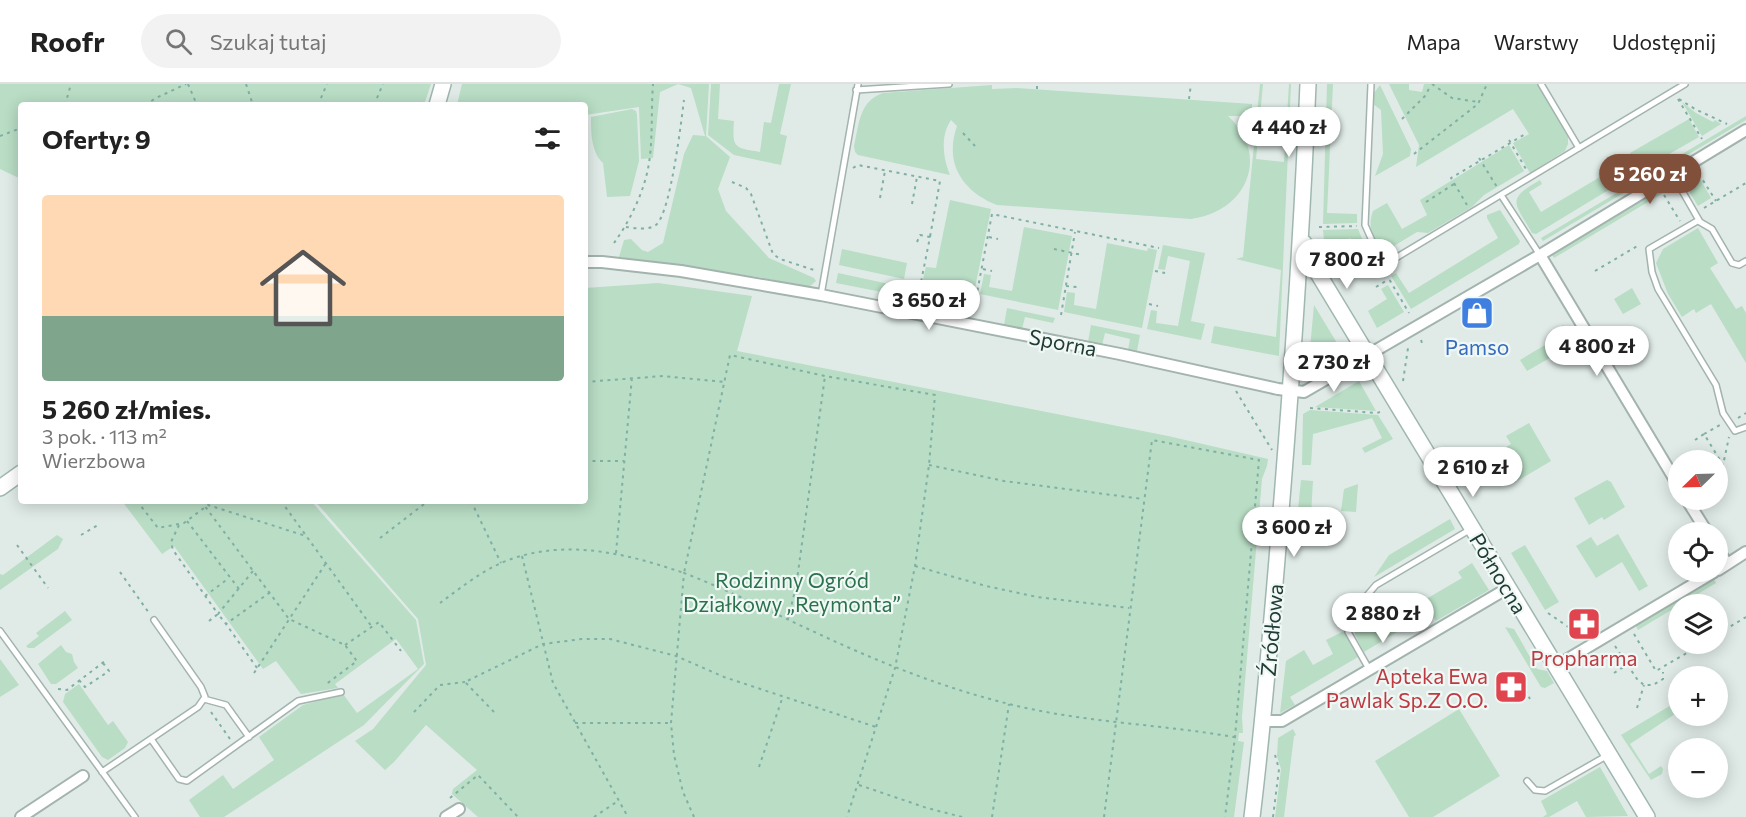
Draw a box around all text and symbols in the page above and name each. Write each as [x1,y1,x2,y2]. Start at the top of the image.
search box [141,14,561,68]
text: Roofr [30,24,105,58]
icon: search [162,25,195,58]
text: Szukaj tutaj [210,28,327,55]
text: Mapa [1407,29,1461,54]
text: Warstwy [1494,29,1579,54]
text: Udostępnij [1612,29,1716,54]
pin: 4 440 zł [1227,107,1351,158]
text: 4 440 zł [1251,114,1327,138]
icon: filters [531,122,564,155]
text: Oferty: 9 [42,123,151,154]
pin: 5 260 zł [1588,154,1712,205]
text: 5 260 zł [1613,161,1687,185]
icon: home [249,234,357,342]
pin: 7 800 zł [1285,239,1409,290]
text: 7 800 zł [1310,246,1384,270]
pin: 3 650 zł [867,280,991,331]
text: 3 650 zł [892,287,966,311]
shop icon: Pamso [1459,295,1495,331]
street label: Sporna [1027,323,1099,361]
pin: 4 800 zł [1535,326,1659,377]
text: 4 800 zł [1559,333,1635,357]
place label: Pamso [1445,334,1509,359]
pin: 2 730 zł [1272,342,1396,393]
text: 2 730 zł [1298,349,1370,373]
text: 5 260 zł/mies. [42,393,211,424]
text: 3 pok. · 113 m² [42,424,167,448]
pin: 2 610 zł [1411,447,1535,498]
text: Wierzbowa [42,448,146,472]
north arrow [1668,450,1728,510]
map controls [1668,450,1728,798]
text: 2 610 zł [1437,454,1509,478]
pin: 3 600 zł [1232,507,1356,558]
text: 3 600 zł [1256,514,1332,538]
button: locate [1668,522,1728,582]
street label: Północna [1465,528,1533,618]
park label: Rodzinny Ogród Działkowy „Reymonta” [683,567,901,616]
street label: Źródłowa [1254,583,1288,677]
pin: 2 880 zł [1321,593,1445,644]
button: layers [1668,594,1728,654]
text: 2 880 zł [1346,600,1420,624]
pharmacy icon: Propharma [1566,606,1602,642]
place label: Propharma [1531,645,1637,670]
place label: Apteka Ewa Pawlak Sp.Z O.O. [1326,663,1488,712]
button: + [1668,666,1728,726]
pharmacy icon: Apteka Ewa Pawlak Sp.Z O.O. [1493,669,1529,705]
button: − [1668,738,1728,798]

